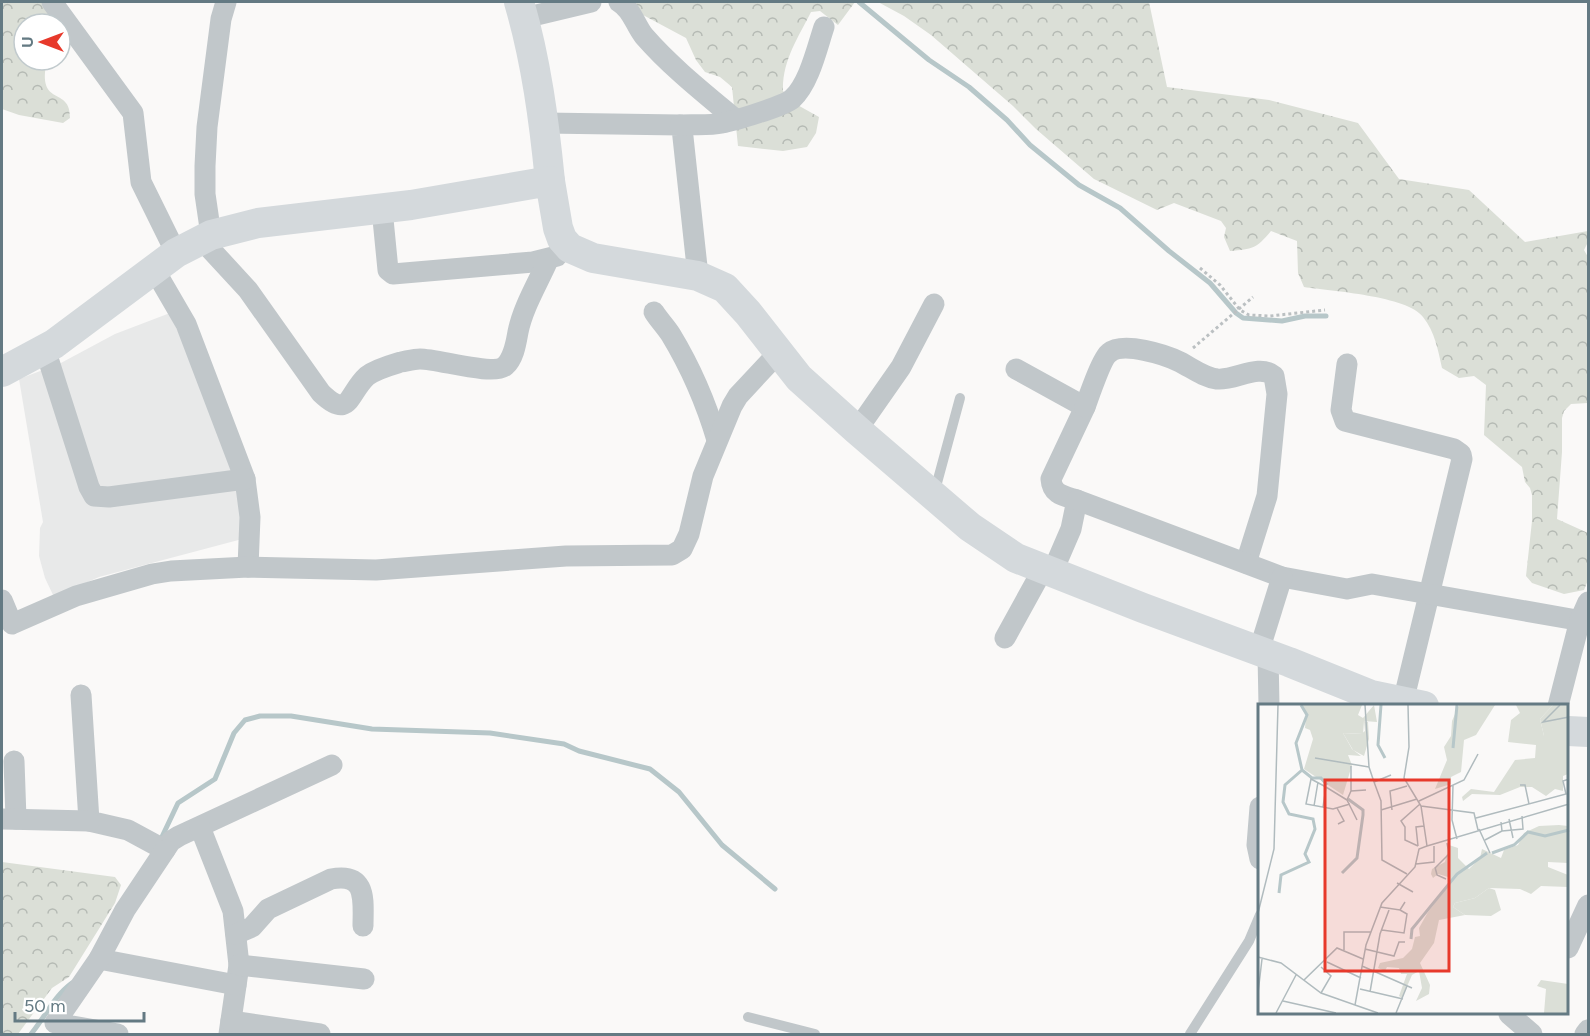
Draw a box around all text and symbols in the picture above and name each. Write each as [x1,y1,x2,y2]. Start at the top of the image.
north arrow [12,12,72,72]
text: U [18,36,37,48]
inset map [1258,704,1569,1015]
scale bar [15,985,144,1023]
text: 50 m [24,995,66,1017]

